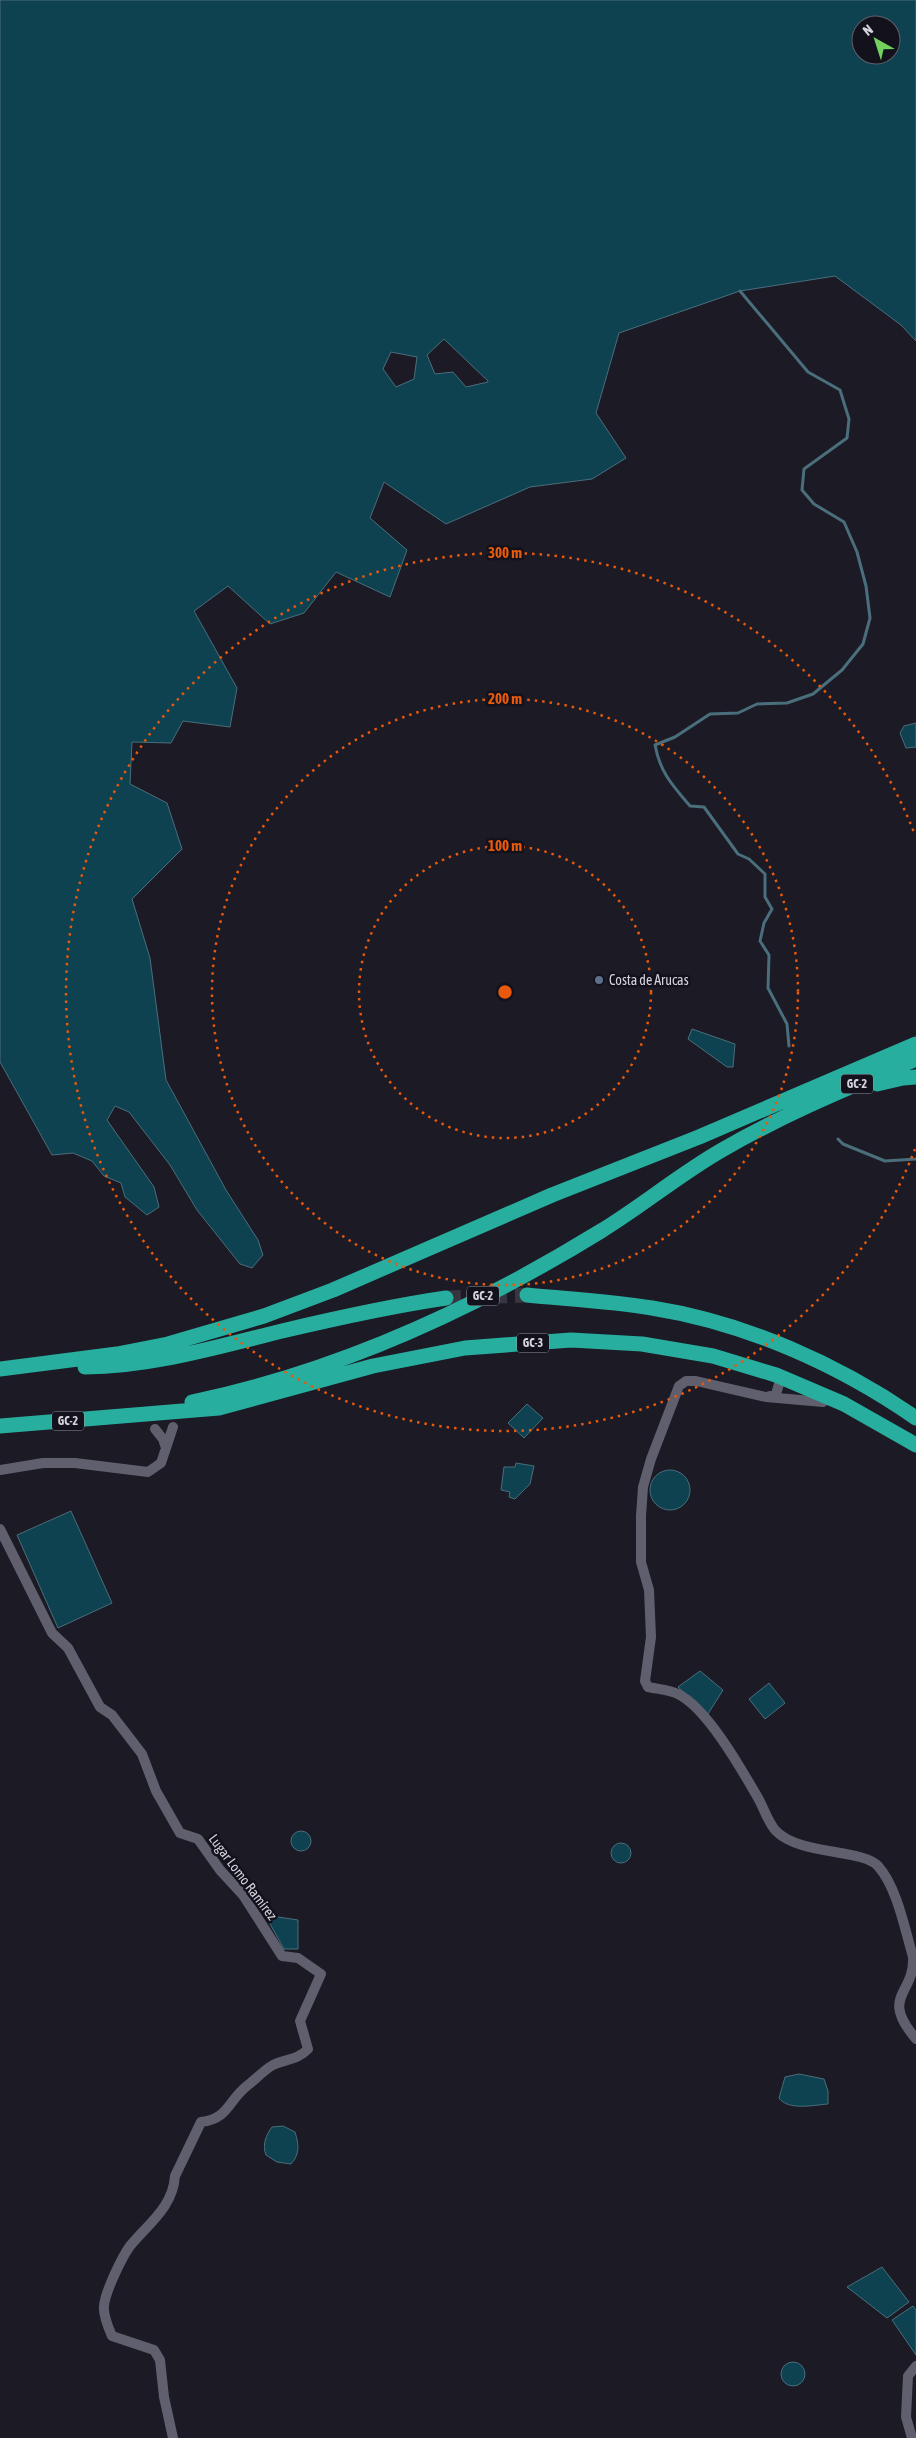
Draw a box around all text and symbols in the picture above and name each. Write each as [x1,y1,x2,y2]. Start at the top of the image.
north arrow [851,15,901,65]
text: N [860,21,876,39]
text: 300 m [488,544,522,561]
text: 200 m [488,690,522,707]
text: 100 m [488,837,522,854]
place label: Costa de Arucas [609,972,689,988]
marker: Costa de Arucas [593,974,605,986]
centre of rings [496,983,514,1001]
road number: GC-2 [841,1074,873,1094]
road number: GC-2 [467,1286,499,1305]
road number: GC-3 [517,1334,549,1352]
road number: GC-2 [52,1412,84,1430]
street label: Lugar Lomo Ramírez [205,1831,281,1923]

